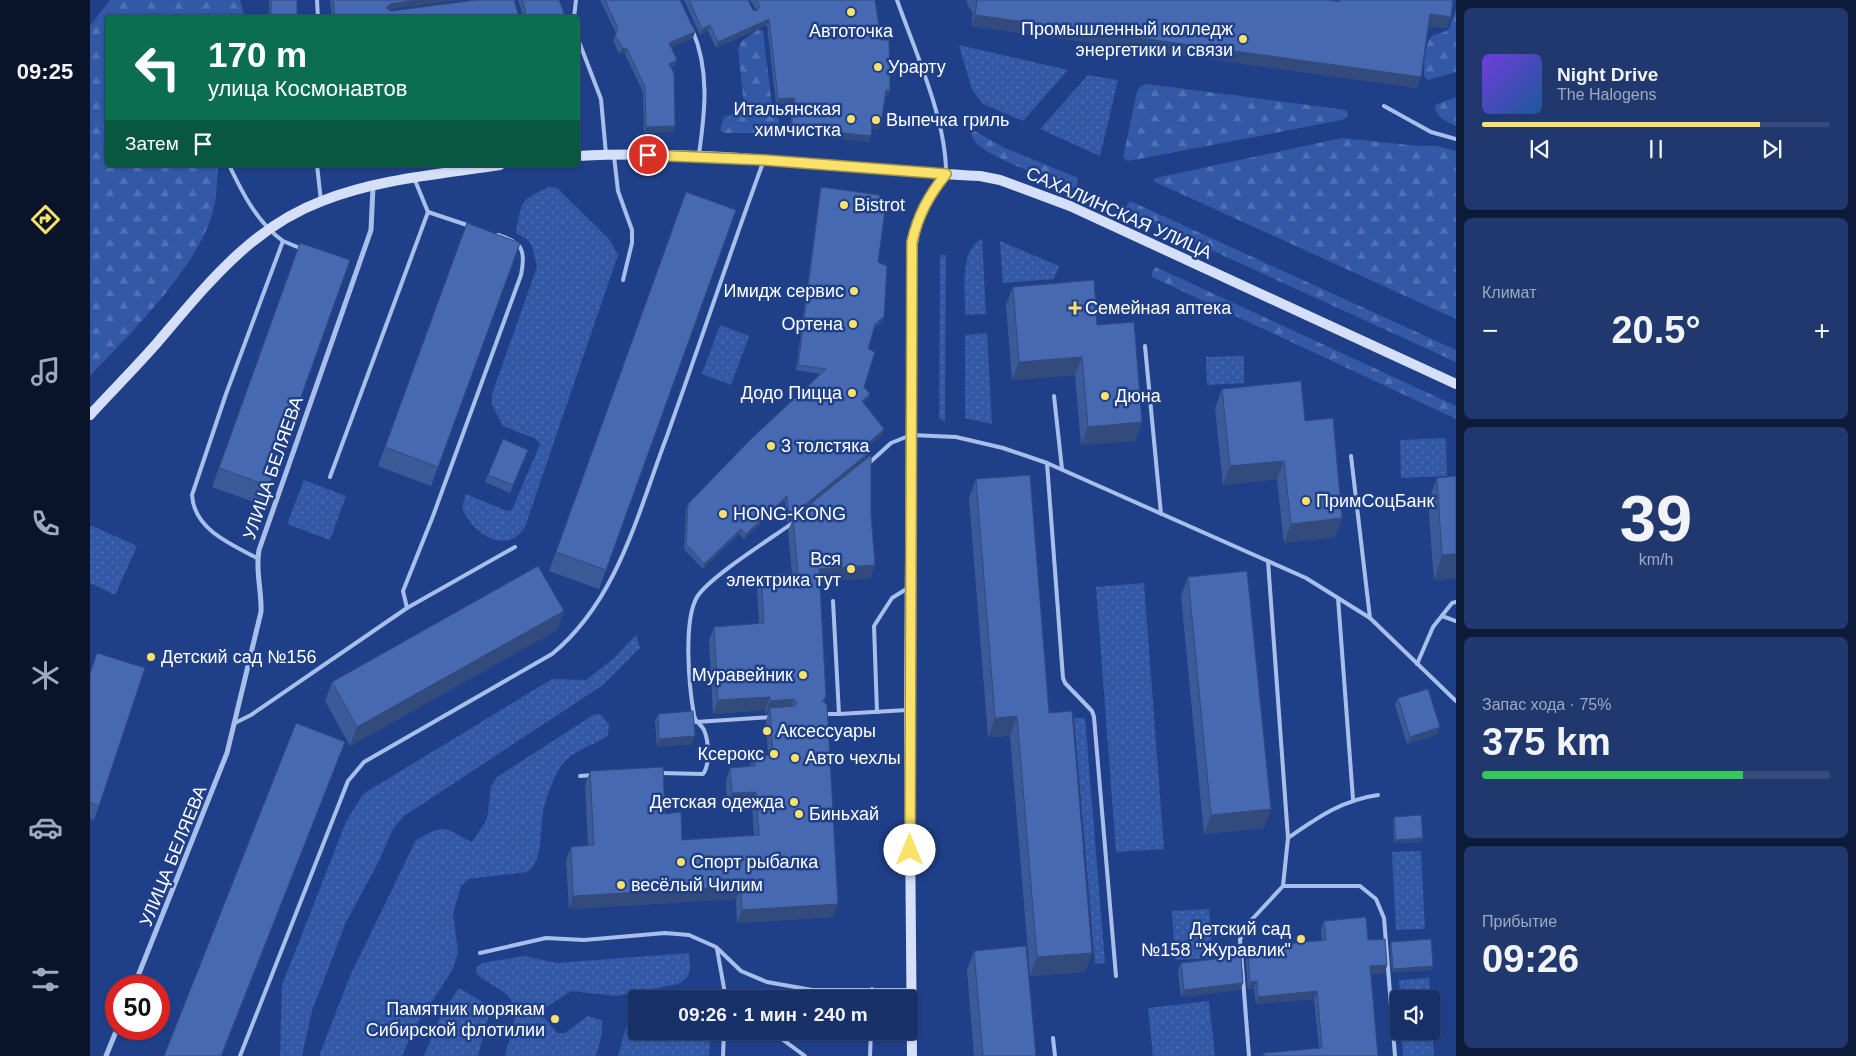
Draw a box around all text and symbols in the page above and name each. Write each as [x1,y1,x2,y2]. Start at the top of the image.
marker: Автоточка [845,6,857,18]
place label: Промышленный колледж энергетики и связи [1021,19,1233,60]
place label: Автоточка [809,21,894,41]
marker: Промышленный колледж энергетики и связи [1237,33,1249,45]
icon: left [125,35,190,100]
text: 170 m [208,35,307,74]
place label: Урарту [888,57,946,77]
text: 09:25 [17,59,73,84]
marker: Урарту [872,61,884,73]
text: Night Drive [1557,64,1658,85]
text: улица Космонавтов [208,76,407,101]
text: The Halogens [1557,86,1657,103]
place label: Итальянская химчистка [733,99,842,140]
place label: Выпечка гриль [886,110,1009,130]
marker: Итальянская химчистка [845,113,857,125]
marker: Выпечка гриль [870,114,882,126]
icon: arrive [189,130,217,158]
text: Затем [125,133,179,154]
pin [627,134,669,176]
icon: previous [1526,135,1554,163]
icon: pause [1642,135,1670,163]
icon: next [1758,135,1786,163]
icon: arrive [634,141,662,169]
street label: САХАЛИНСКАЯ УЛИЦА [1023,163,1215,263]
place label: Bistrot [854,195,905,215]
marker: Bistrot [838,199,850,211]
icon: directions [28,202,63,237]
place label: Имидж сервис [723,281,844,301]
text: Климат [1482,284,1536,301]
marker: Имидж сервис [848,285,860,297]
place label: Семейная аптека [1085,298,1232,318]
marker: Семейная аптека [1069,302,1081,314]
text: 20.5° [1611,309,1701,351]
place label: Ортена [781,314,844,334]
text: − [1482,315,1498,346]
text: + [1814,315,1830,346]
marker: Ортена [847,318,859,330]
icon: music [28,354,63,389]
place label: Додо Пицца [741,383,843,403]
place label: Дюна [1115,386,1162,406]
marker: Додо Пицца [846,387,858,399]
marker: Дюна [1099,390,1111,402]
street label: УЛИЦА БЕЛЯЕВА [239,394,307,542]
place label: 3 толстяка [781,436,870,456]
marker: 3 толстяка [765,440,777,452]
text: 39 [1620,482,1692,555]
place label: ПримСоцБанк [1316,491,1434,511]
marker: ПримСоцБанк [1300,495,1312,507]
place label: HONG-KONG [733,504,846,524]
icon: phone [28,506,63,541]
marker: HONG-KONG [717,508,729,520]
place label: Вся электрика тут [726,549,841,590]
text: km/h [1639,551,1673,568]
marker: Вся электрика тут [845,563,857,575]
place label: Детский сад №156 [161,647,317,667]
marker: Детский сад №156 [145,651,157,663]
icon: climate [28,658,63,693]
place label: Муравейник [692,665,793,685]
marker: Муравейник [797,669,809,681]
text: Запас хода · 75% [1482,696,1611,713]
place label: Аксессуары [777,721,876,741]
text: 375 km [1482,721,1611,763]
marker: Аксессуары [761,725,773,737]
place label: Ксерокс [697,744,764,764]
marker: Ксерокс [768,748,780,760]
place label: Авто чехлы [805,748,901,768]
marker: Авто чехлы [789,752,801,764]
street label: УЛИЦА БЕЛЯЕВА [136,783,210,929]
place label: Детская одежда [650,792,785,812]
marker: Детская одежда [788,796,800,808]
place label: Биньхай [809,804,879,824]
marker: Биньхай [793,808,805,820]
icon: car [28,810,63,845]
position arrow [883,823,935,875]
place label: Спорт рыбалка [691,852,819,872]
marker: Спорт рыбалка [675,856,687,868]
place label: весёлый Чилим [631,875,763,895]
marker: весёлый Чилим [615,879,627,891]
text: Прибытие [1482,913,1557,930]
place label: Детский сад №158 "Журавлик" [1141,919,1291,960]
marker: Детский сад №158 "Журавлик" [1295,933,1307,945]
text: 09:26 [1482,938,1579,980]
icon: filters [28,962,63,997]
speed limit sign: 50 [105,975,170,1040]
map controls [1390,990,1440,1040]
button: sound [1390,990,1440,1040]
place label: Памятник морякам Сибирской флотилии [366,999,545,1040]
text: 09:26 · 1 мин · 240 m [678,1004,868,1025]
marker: Памятник морякам Сибирской флотилии [549,1013,561,1025]

